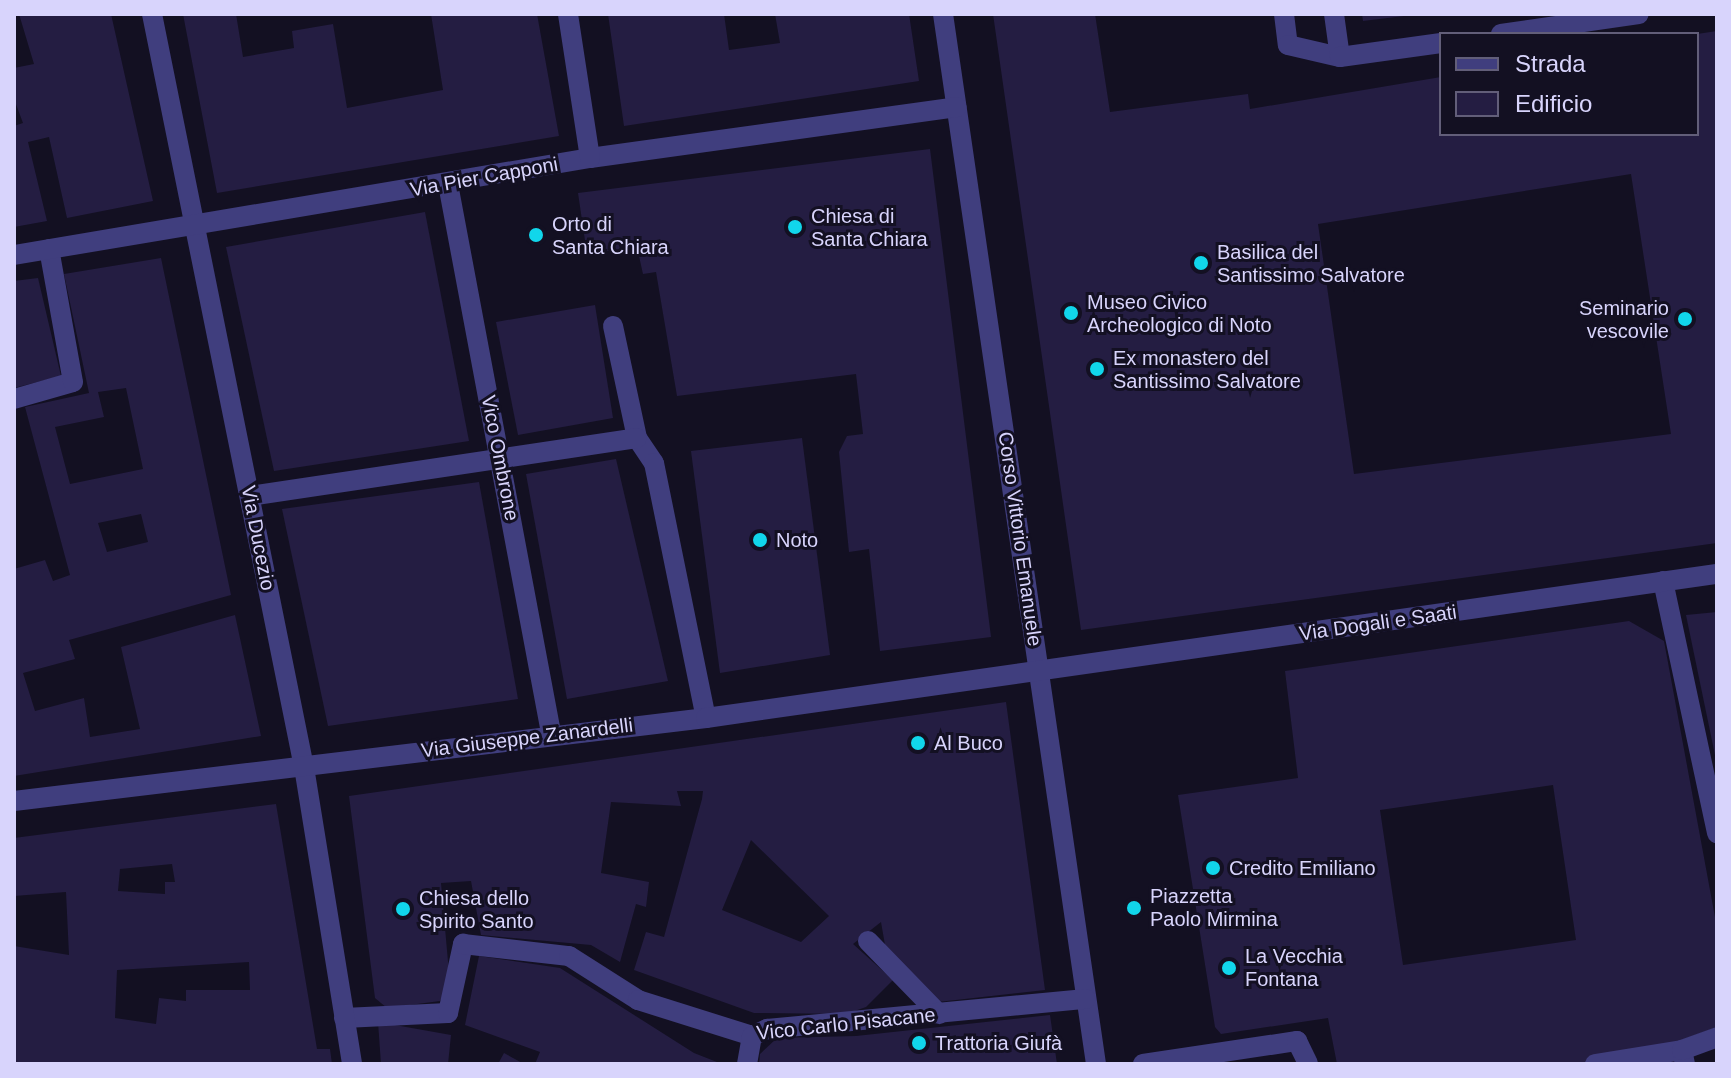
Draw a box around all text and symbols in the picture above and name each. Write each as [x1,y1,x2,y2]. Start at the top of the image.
legend [1439,32,1699,136]
text: Strada [1515,50,1586,77]
text: Edificio [1515,90,1592,117]
street label: Via Pier Capponi [408,152,560,202]
place label: Chiesa di Santa Chiara [811,204,928,251]
place label: Orto di Santa Chiara [552,212,669,259]
marker: Chiesa di Santa Chiara [786,218,804,236]
marker: Orto di Santa Chiara [527,226,545,244]
place label: Basilica del Santissimo Salvatore [1217,240,1405,287]
marker: Basilica del Santissimo Salvatore [1192,254,1210,272]
place label: Museo Civico Archeologico di Noto [1087,290,1272,337]
place label: Seminario vescovile [1579,296,1669,343]
marker: Museo Civico Archeologico di Noto [1062,304,1080,322]
marker: Seminario vescovile [1676,310,1694,328]
place label: Ex monastero del Santissimo Salvatore [1113,346,1301,393]
marker: Ex monastero del Santissimo Salvatore [1088,360,1106,378]
street label: Vico Ombrone [476,393,524,523]
street label: Corso Vittorio Emanuele [993,430,1047,648]
street label: Via Ducezio [236,484,280,592]
place label: Noto [776,528,818,552]
marker: Noto [751,531,769,549]
street label: Via Dogali e Saati [1298,600,1458,646]
street label: Via Giuseppe Zanardelli [420,713,634,763]
place label: Al Buco [934,731,1003,755]
marker: Al Buco [909,734,927,752]
place label: Credito Emiliano [1229,856,1376,880]
marker: Credito Emiliano [1204,859,1222,877]
place label: Piazzetta Paolo Mirmina [1150,884,1278,931]
place label: Chiesa dello Spirito Santo [419,886,534,933]
marker: Piazzetta Paolo Mirmina [1125,899,1143,917]
marker: Chiesa dello Spirito Santo [394,900,412,918]
place label: La Vecchia Fontana [1245,944,1343,991]
marker: La Vecchia Fontana [1220,959,1238,977]
street label: Vico Carlo Pisacane [755,1003,937,1045]
place label: Trattoria Giufà [935,1031,1062,1055]
marker: Trattoria Giufà [910,1034,928,1052]

